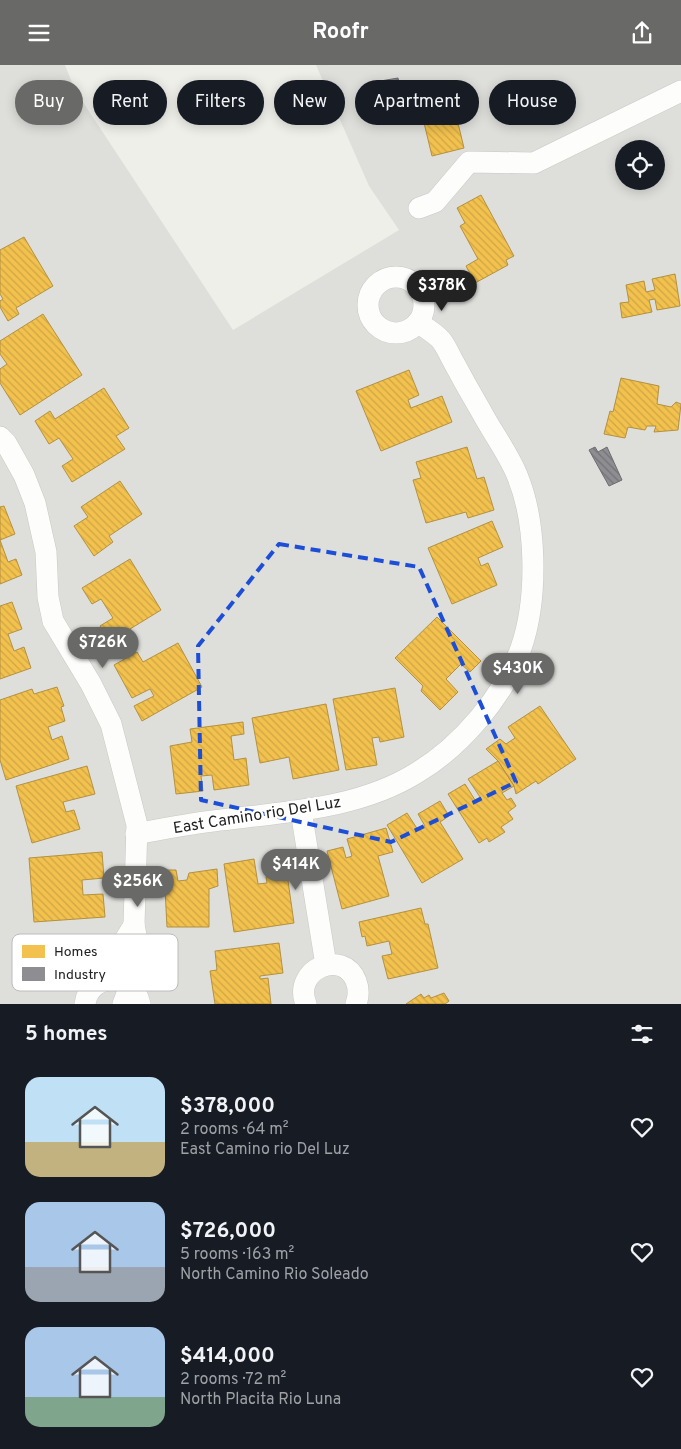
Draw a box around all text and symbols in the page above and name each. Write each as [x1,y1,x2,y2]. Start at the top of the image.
icon: menu [25,19,53,47]
text: Roofr [312,19,369,46]
icon: share [628,19,656,47]
chip: Buy [15,80,83,125]
chip: Rent [93,80,167,125]
chip: Filters [177,80,264,125]
chip: New [274,80,345,125]
chip: Apartment [355,80,479,125]
chip: House [489,80,576,125]
map controls [615,140,665,190]
button: locate [615,140,665,190]
pin: $378K [407,269,477,312]
text: $378K [418,276,466,296]
pin: $726K [68,627,138,669]
text: $726K [79,633,127,653]
pin: $430K [483,653,553,695]
text: $430K [492,659,544,679]
street label: East Camino rio Del Luz [172,793,343,839]
pin: $414K [261,849,331,891]
text: $414K [272,855,320,875]
pin: $256K [103,865,173,908]
text: $256K [113,872,163,892]
legend [12,934,178,991]
text: Homes [54,944,98,961]
text: Industry [54,967,106,984]
icon: filters [628,1020,656,1048]
text: 5 homes [25,1021,108,1048]
text: $378,000 [180,1093,275,1120]
icon: home [65,1097,125,1157]
icon: heart [628,1113,656,1141]
text: 2 rooms · 64 m² [180,1120,289,1140]
text: East Camino rio Del Luz [180,1140,350,1160]
text: $726,000 [180,1218,276,1245]
icon: home [65,1222,125,1282]
icon: heart [628,1238,656,1266]
text: 5 rooms · 163 m² [180,1245,294,1265]
text: North Camino Rio Soleado [180,1265,369,1285]
text: $414,000 [180,1343,275,1370]
icon: home [65,1347,125,1407]
icon: heart [628,1363,656,1391]
text: 2 rooms · 72 m² [180,1370,286,1390]
text: North Placita Rio Luna [180,1390,341,1410]

